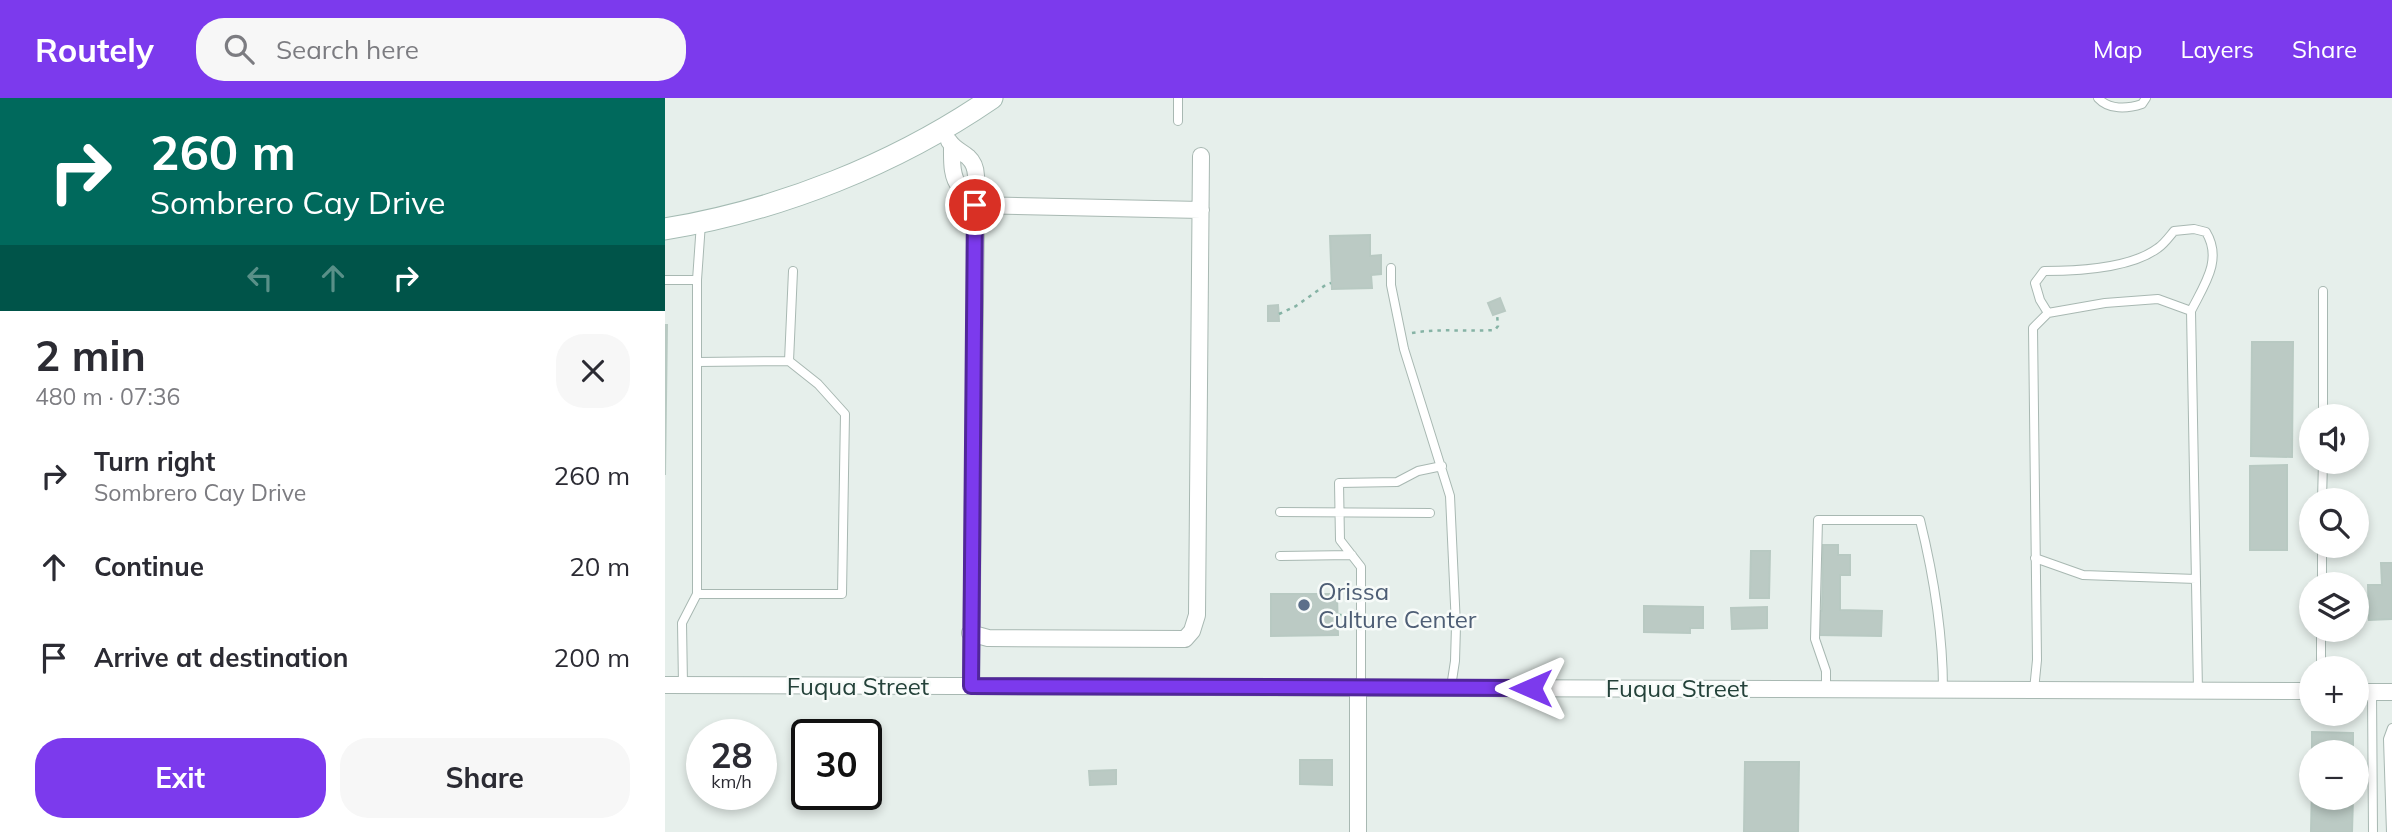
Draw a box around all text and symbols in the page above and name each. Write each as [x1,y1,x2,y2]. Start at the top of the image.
search box [196,18,686,81]
text: Routely [35,29,154,70]
icon: search [220,30,258,68]
text: Search here [276,33,419,66]
text: Map [2093,34,2142,64]
text: Layers [2180,34,2254,64]
text: Share [2292,34,2357,64]
text: 260 m [150,121,296,182]
icon: right [35,126,126,217]
pin [945,175,1005,235]
text: Sombrero Cay Drive [150,182,445,222]
icon: arrive [956,186,994,224]
icon: left [241,259,279,297]
icon: ahead [314,259,352,297]
icon: right [387,259,425,297]
text: 2 min [35,329,146,382]
button: close [556,334,630,408]
text: 480 m · 07:36 [35,382,180,411]
map controls [2299,404,2369,810]
button: sound [2299,404,2369,474]
text: Turn right [94,445,215,478]
icon: right [35,457,73,495]
text: 260 m [554,459,630,492]
text: Sombrero Cay Drive [94,478,306,507]
button: search [2299,488,2369,558]
icon: ahead [35,548,73,586]
text: Continue [94,550,204,583]
text: 20 m [569,550,630,583]
button: layers [2299,572,2369,642]
place label: Orissa Culture Center [1318,576,1477,634]
marker: Orissa Culture Center [1296,597,1312,613]
icon: arrive [35,639,73,677]
text: Arrive at destination [94,641,349,674]
text: 200 m [554,641,630,674]
position arrow [1494,651,1568,725]
button: + [2299,656,2369,726]
street label: Fuqua Street [787,671,929,701]
street label: Fuqua Street [1606,673,1748,703]
speed limit sign: 30 [791,719,882,810]
text: 28 [710,733,753,777]
button: Exit [35,738,326,818]
button: Share [340,738,630,818]
button: − [2299,740,2369,810]
text: km/h [711,770,752,793]

